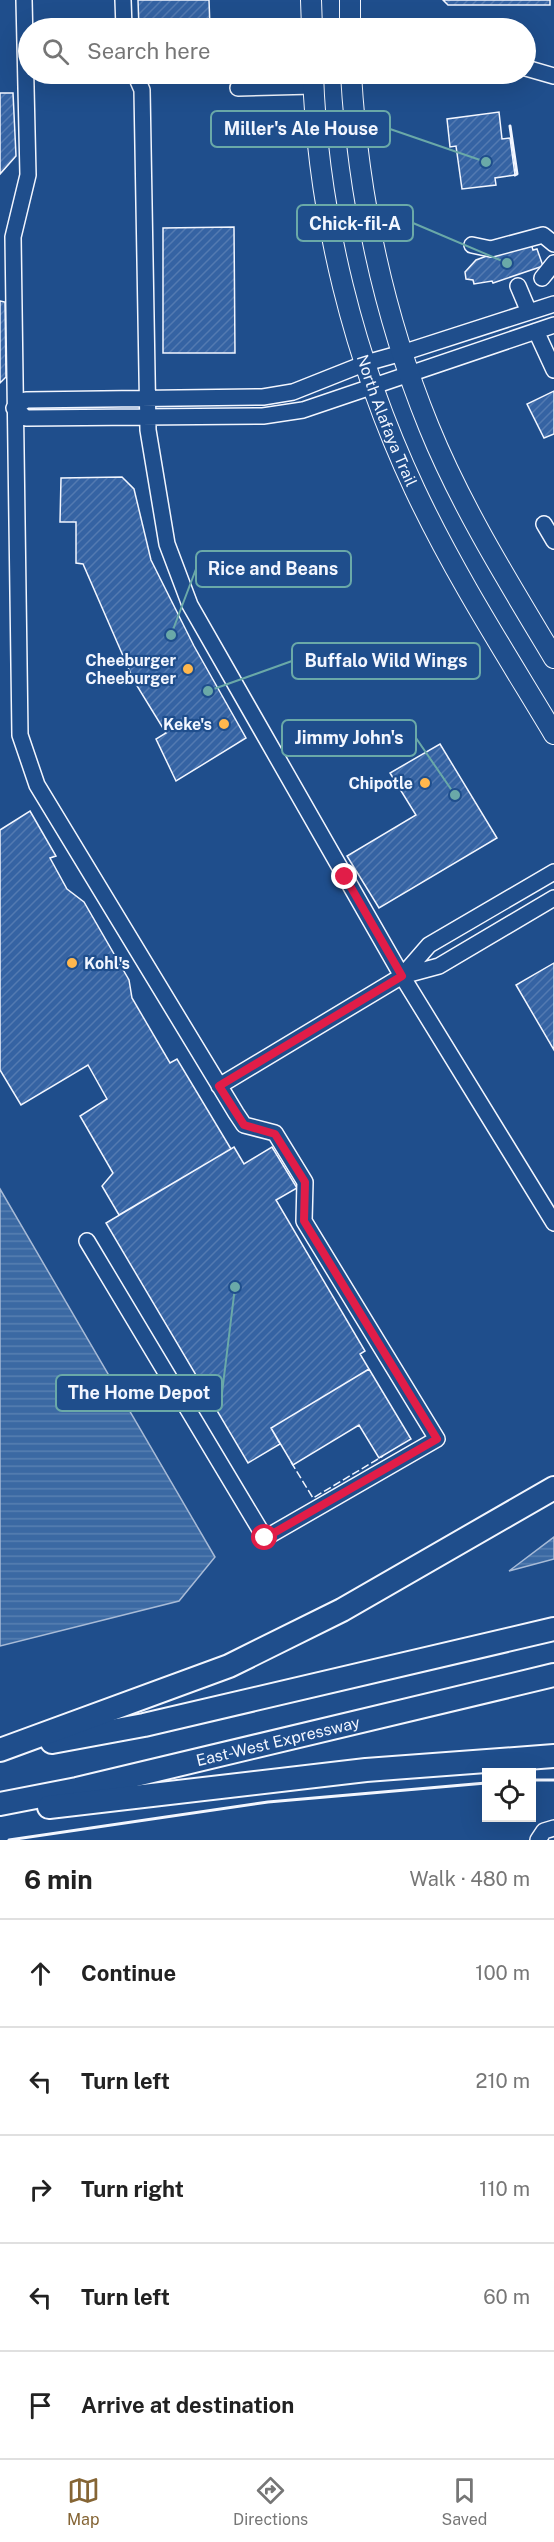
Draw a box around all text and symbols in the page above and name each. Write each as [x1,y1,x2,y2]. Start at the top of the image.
search box [18,18,536,84]
icon: search [39,35,72,68]
text: Search here [87,38,211,64]
callout: Miller's Ale House [211,111,390,147]
text: Miller's Ale House [224,118,378,139]
callout: Chick-fil-A [297,205,413,241]
text: Chick-fil-A [309,213,401,234]
street label: North Alafaya Trail [353,352,422,489]
callout: Rice and Beans [196,551,351,587]
text: Rice and Beans [208,558,338,579]
callout: Buffalo Wild Wings [292,643,480,679]
text: Buffalo Wild Wings [305,650,467,671]
place label: Cheeburger Cheeburger [85,651,176,688]
marker: Cheeburger Cheeburger [181,662,195,676]
place label: Keke's [163,715,212,734]
marker: Keke's [217,717,231,731]
callout: Jimmy John's [282,720,416,756]
text: Jimmy John's [294,727,404,748]
place label: Chipotle [348,774,413,793]
marker: Chipotle [418,776,432,790]
route end [331,863,357,889]
place label: Kohl's [84,954,130,973]
marker: Kohl's [65,956,79,970]
callout: The Home Depot [56,1375,222,1411]
text: The Home Depot [68,1382,210,1403]
route start [251,1524,277,1550]
street label: East-West Expressway [194,1712,362,1770]
map controls [482,1768,536,1822]
button: locate [482,1768,536,1822]
text: 6 min [24,1864,93,1895]
text: Walk · 480 m [410,1867,530,1891]
icon: ahead [24,1957,57,1990]
text: Continue [81,1960,176,1986]
text: 100 m [475,1961,530,1985]
icon: left [24,2065,57,2098]
text: Turn left [81,2068,170,2094]
text: 210 m [476,2069,530,2093]
icon: right [24,2173,57,2206]
text: Turn right [81,2176,184,2202]
text: 110 m [479,2177,530,2201]
icon: left [24,2281,57,2314]
text: Turn left [81,2284,170,2310]
text: 60 m [483,2285,530,2309]
icon: arrive [24,2389,57,2422]
text: Arrive at destination [81,2392,294,2418]
tab: Map [67,2474,100,2529]
tab: Directions [233,2474,308,2529]
tab: Saved [442,2474,487,2529]

